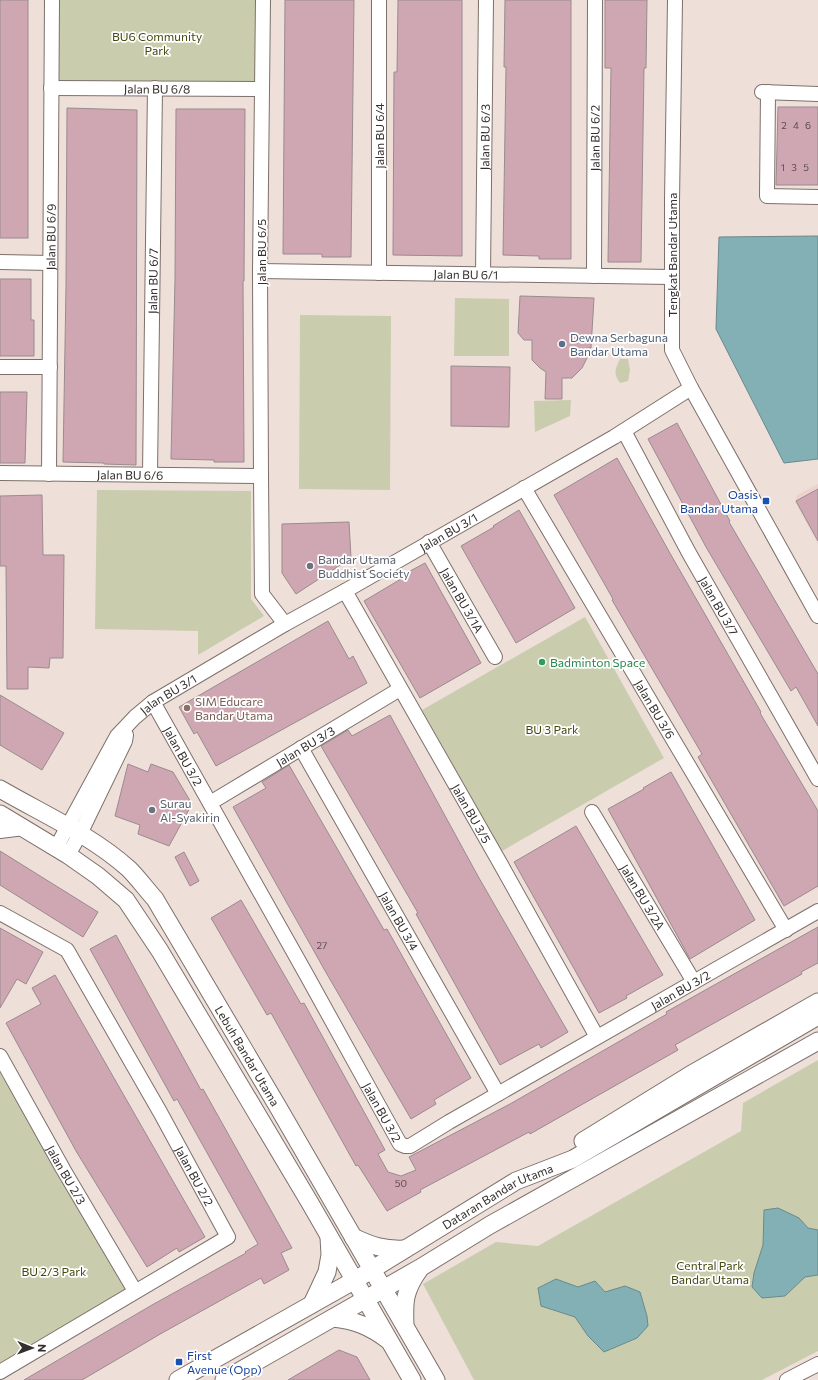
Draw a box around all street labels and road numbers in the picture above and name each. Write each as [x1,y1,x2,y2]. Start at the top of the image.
street label: Jalan BU 6/8 [124,81,190,96]
street label: Jalan BU 6/4 [372,103,387,169]
street label: Jalan BU 6/3 [477,104,492,170]
street label: Jalan BU 6/2 [587,105,602,171]
street label: Tengkat Bandar Utama [665,193,679,317]
street label: Jalan BU 6/9 [43,204,58,270]
street label: Jalan BU 6/5 [254,219,269,285]
street label: Jalan BU 6/7 [145,248,160,314]
street label: Jalan BU 6/1 [434,267,498,282]
street label: Jalan BU 6/6 [97,467,163,482]
street label: Jalan BU 3/1 [417,510,480,555]
street label: Jalan BU 3/1A [437,565,486,635]
street label: Jalan BU 3/7 [696,574,741,638]
street label: Jalan BU 3/1 [137,671,199,718]
street label: Jalan BU 3/6 [631,677,678,741]
street label: Jalan BU 3/3 [273,723,337,770]
street label: Jalan BU 3/2 [160,724,206,788]
street label: Jalan BU 3/5 [448,781,494,846]
street label: Jalan BU 3/2A [617,862,668,932]
street label: Jalan BU 3/4 [376,889,422,953]
street label: Jalan BU 3/2 [648,967,713,1013]
street label: Lebuh Bandar Utama [213,1003,283,1109]
street label: Jalan BU 3/2 [360,1080,405,1145]
street label: Jalan BU 2/3 [43,1143,89,1207]
street label: Jalan BU 2/2 [172,1144,217,1208]
street label: Dataran Bandar Utama [439,1160,555,1232]

